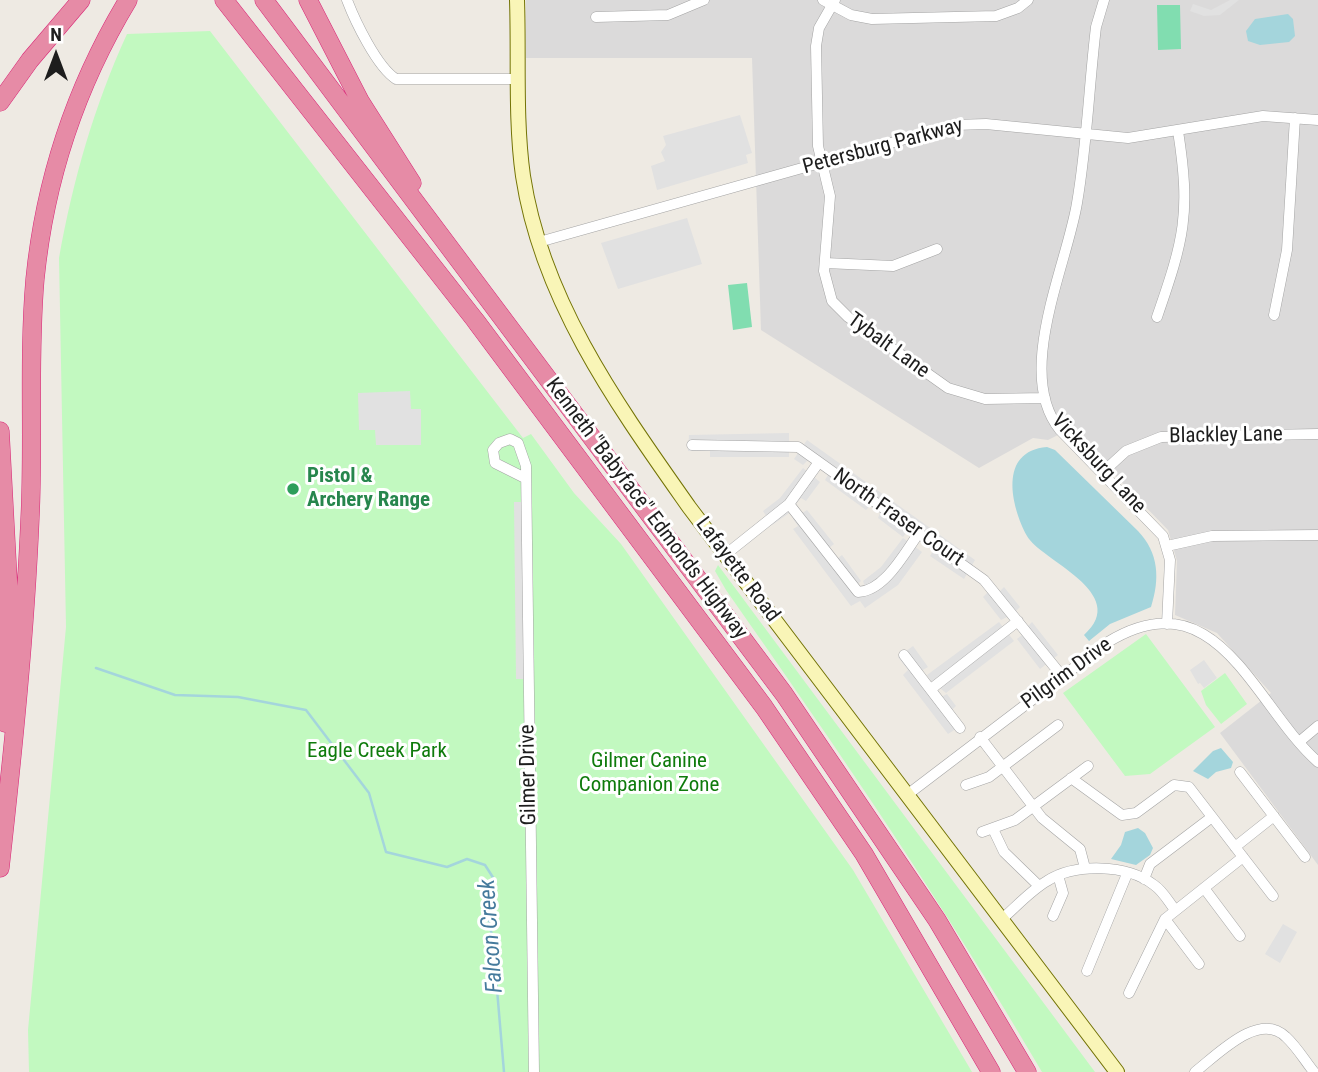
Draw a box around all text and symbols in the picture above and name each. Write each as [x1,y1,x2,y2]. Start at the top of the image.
north arrow [21,21,91,91]
text: N [50,23,62,46]
street label: Petersburg Parkway [800,113,966,181]
street label: Tybalt Lane [842,308,934,384]
street label: Kenneth "Babyface" Edmonds Highway [540,374,752,644]
street label: Vicksburg Lane [1045,409,1151,519]
street label: Blackley Lane [1169,422,1283,450]
place label: Pistol & Archery Range [307,464,430,514]
street label: North Fraser Court [828,464,968,572]
marker: Pistol & Archery Range [285,481,301,497]
street label: Lafayette Road [690,513,784,627]
street label: Pilgrim Drive [1017,633,1117,715]
street label: Gilmer Drive [516,724,542,826]
park label: Eagle Creek Park [307,739,447,765]
park label: Gilmer Canine Companion Zone [579,749,719,799]
water label: Falcon Creek [474,878,510,994]

